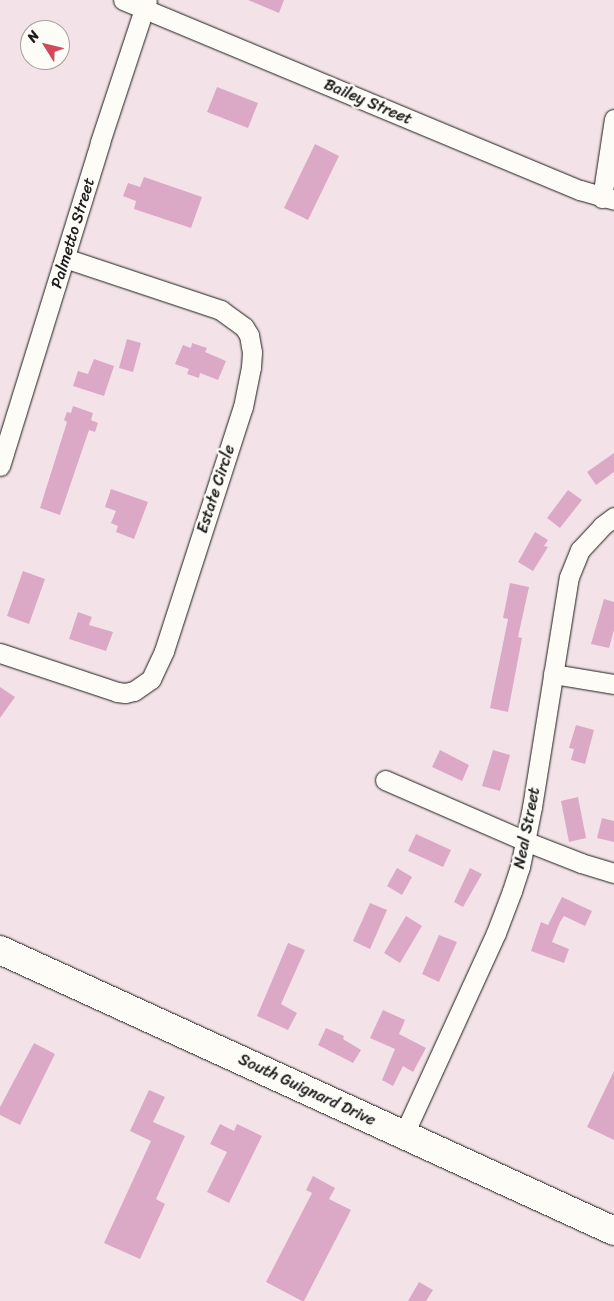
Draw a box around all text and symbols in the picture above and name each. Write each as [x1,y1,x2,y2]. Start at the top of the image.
north arrow [20,20,70,70]
text: N [20,25,46,48]
street label: Bailey Street [321,75,415,129]
street label: Palmetto Street [47,175,99,291]
street label: Estate Circle [193,442,239,536]
street label: Neal Street [510,786,544,870]
street label: South Guignard Drive [235,1050,379,1130]

